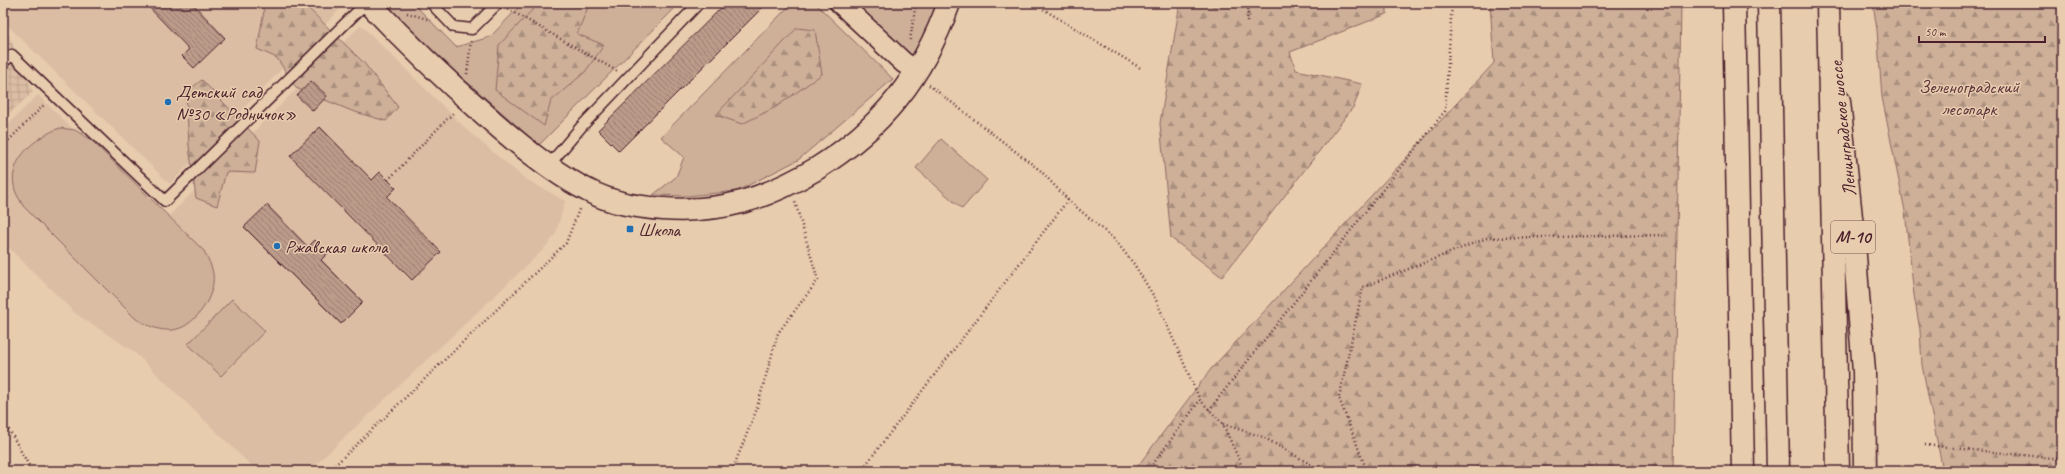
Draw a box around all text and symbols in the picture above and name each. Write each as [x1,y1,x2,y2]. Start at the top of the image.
scale bar [1919,18,2045,44]
text: 50 m [1925,24,1947,40]
street label: Ленинградское шоссе [1824,58,1862,198]
park label: Зеленоградский лесопарк [1919,75,2020,121]
place label: Детский сад №30 «Родничок» [176,80,296,126]
marker: Детский сад №30 «Родничок» [163,97,173,107]
place label: Школа [638,218,681,242]
road number: М-10 [1831,221,1875,253]
marker: Школа [625,224,635,234]
place label: Ржавская школа [285,235,389,259]
marker: Ржавская школа [272,241,282,251]

